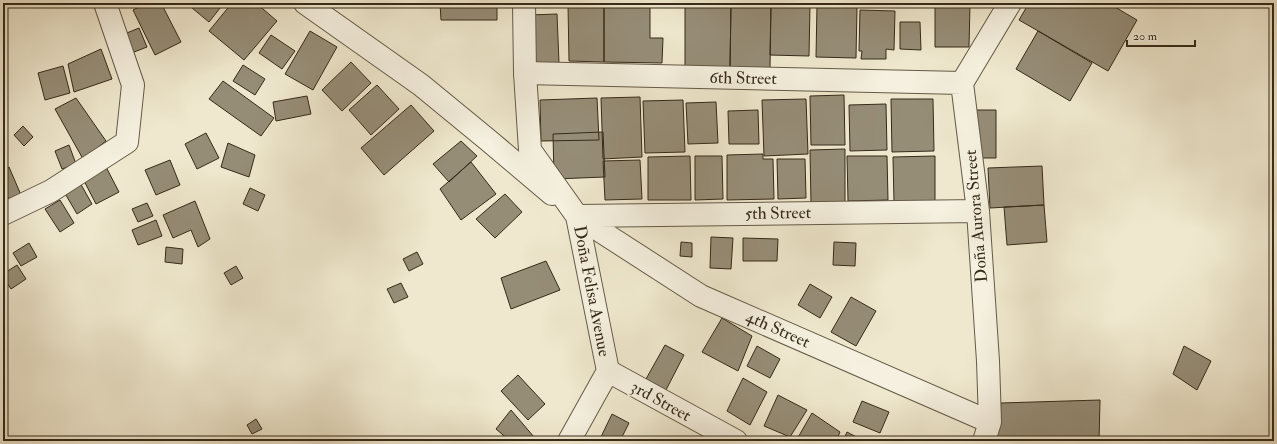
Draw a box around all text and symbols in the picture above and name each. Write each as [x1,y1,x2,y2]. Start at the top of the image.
scale bar [1127,22,1195,48]
text: 20 m [1133,29,1158,44]
street label: 6th Street [709,67,777,89]
street label: Doña Aurora Street [960,148,992,283]
street label: 5th Street [745,202,812,224]
street label: Doña Felisa Avenue [569,224,615,358]
street label: 4th Street [743,306,814,353]
street label: 3rd Street [627,376,695,426]

